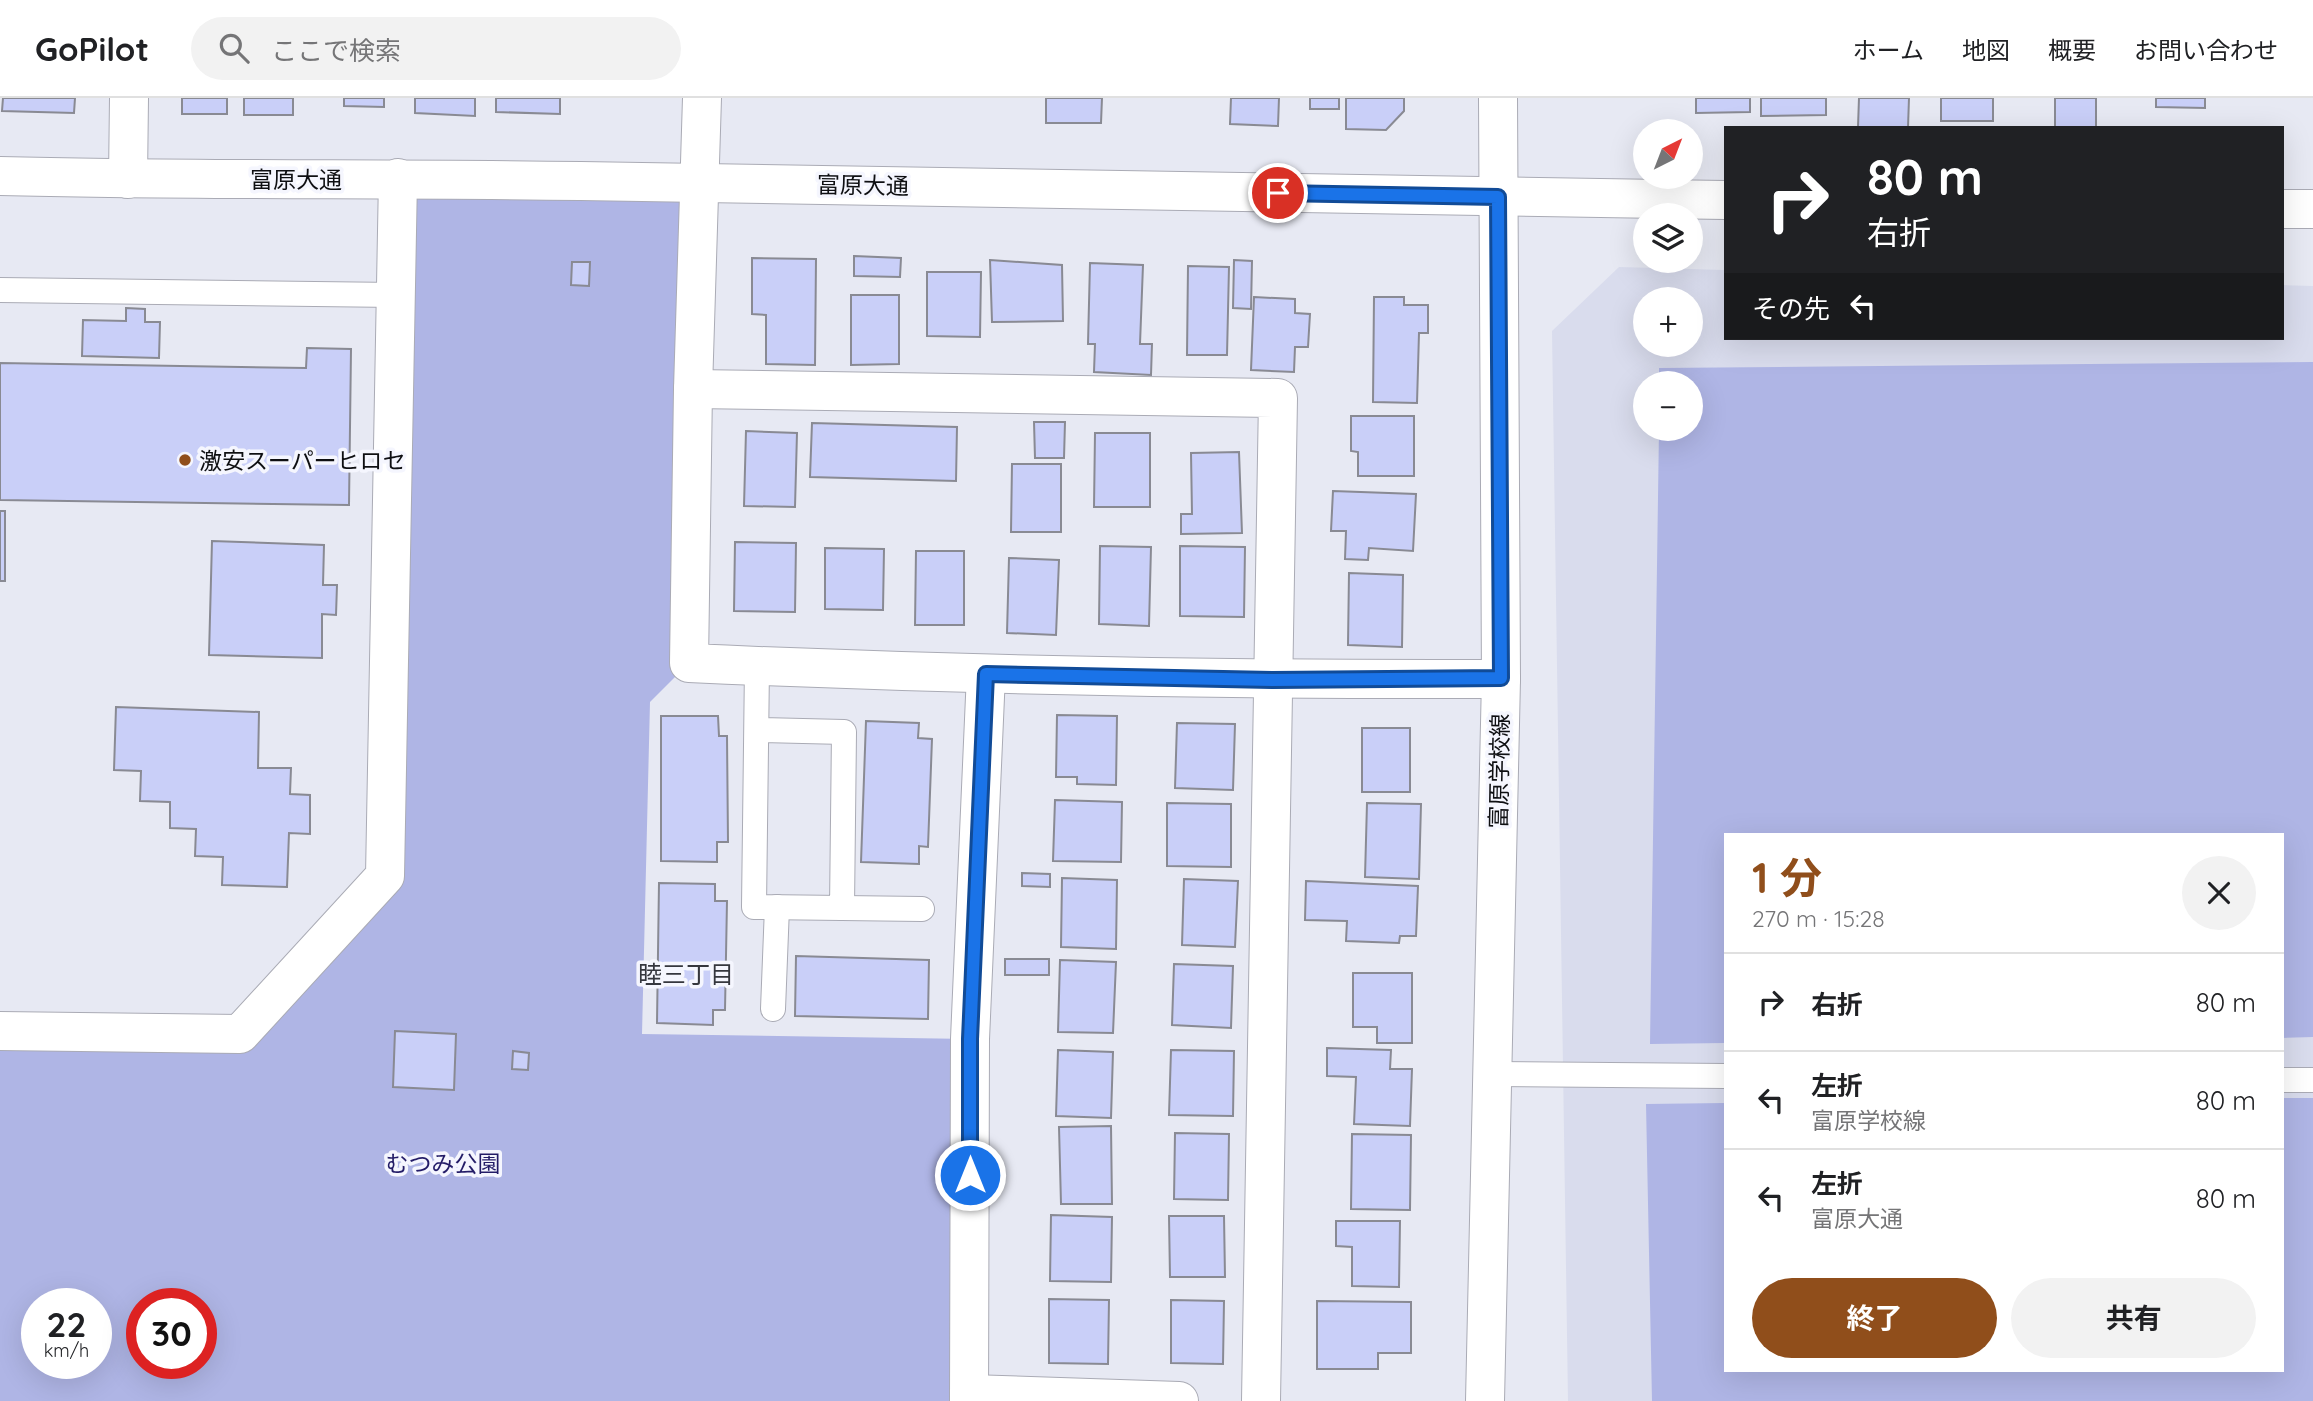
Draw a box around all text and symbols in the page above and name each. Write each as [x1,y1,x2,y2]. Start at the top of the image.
search box [191,17,681,80]
text: GoPilot [35,28,149,69]
icon: search [215,29,253,67]
text: ここで検索 [271,34,401,67]
text: ホーム [1853,35,1924,65]
text: 地図 [1962,35,2010,65]
text: 概要 [2048,35,2096,65]
text: お問い合わせ [2134,35,2278,65]
north arrow [1633,119,1703,189]
map controls [1633,119,1703,441]
text: 80 m [1867,146,1983,207]
icon: right [1752,154,1843,245]
pin [1248,163,1308,223]
street label: 富原大通 [250,165,342,194]
street label: 富原大通 [817,170,909,200]
icon: arrive [1259,174,1297,212]
button: layers [1633,203,1703,273]
text: 右折 [1867,212,1931,252]
button: + [1633,287,1703,357]
icon: left [1844,287,1882,325]
text: その先 [1752,292,1830,325]
button: − [1633,371,1703,441]
place label: 激安スーパーヒロセ [199,446,406,475]
marker: 激安スーパーヒロセ [177,452,193,468]
street label: 富原学校線 [1483,713,1515,829]
text: 1 分 [1752,851,1822,904]
button: close [2182,856,2256,930]
text: 270 m · 15:28 [1752,904,1885,933]
district label: 睦三丁目 [638,959,734,989]
icon: right [1752,983,1790,1021]
text: 80 m [2196,986,2256,1019]
text: 右折 [1811,988,1863,1021]
text: 左折 [1811,1069,1863,1102]
icon: left [1752,1081,1790,1119]
text: 80 m [2196,1084,2256,1117]
text: 富原学校線 [1811,1106,1926,1135]
position arrow [933,1138,1007,1212]
park label: むつみ公園 [386,1149,501,1178]
text: 左折 [1811,1167,1863,1200]
icon: left [1752,1179,1790,1217]
text: 80 m [2196,1182,2256,1215]
text: 富原大通 [1811,1204,1903,1233]
button: 終了 [1752,1278,1997,1358]
button: 共有 [2011,1278,2256,1358]
speed limit sign: 30 [126,1288,217,1379]
text: 22 [47,1302,86,1346]
text: km/h [44,1339,89,1362]

